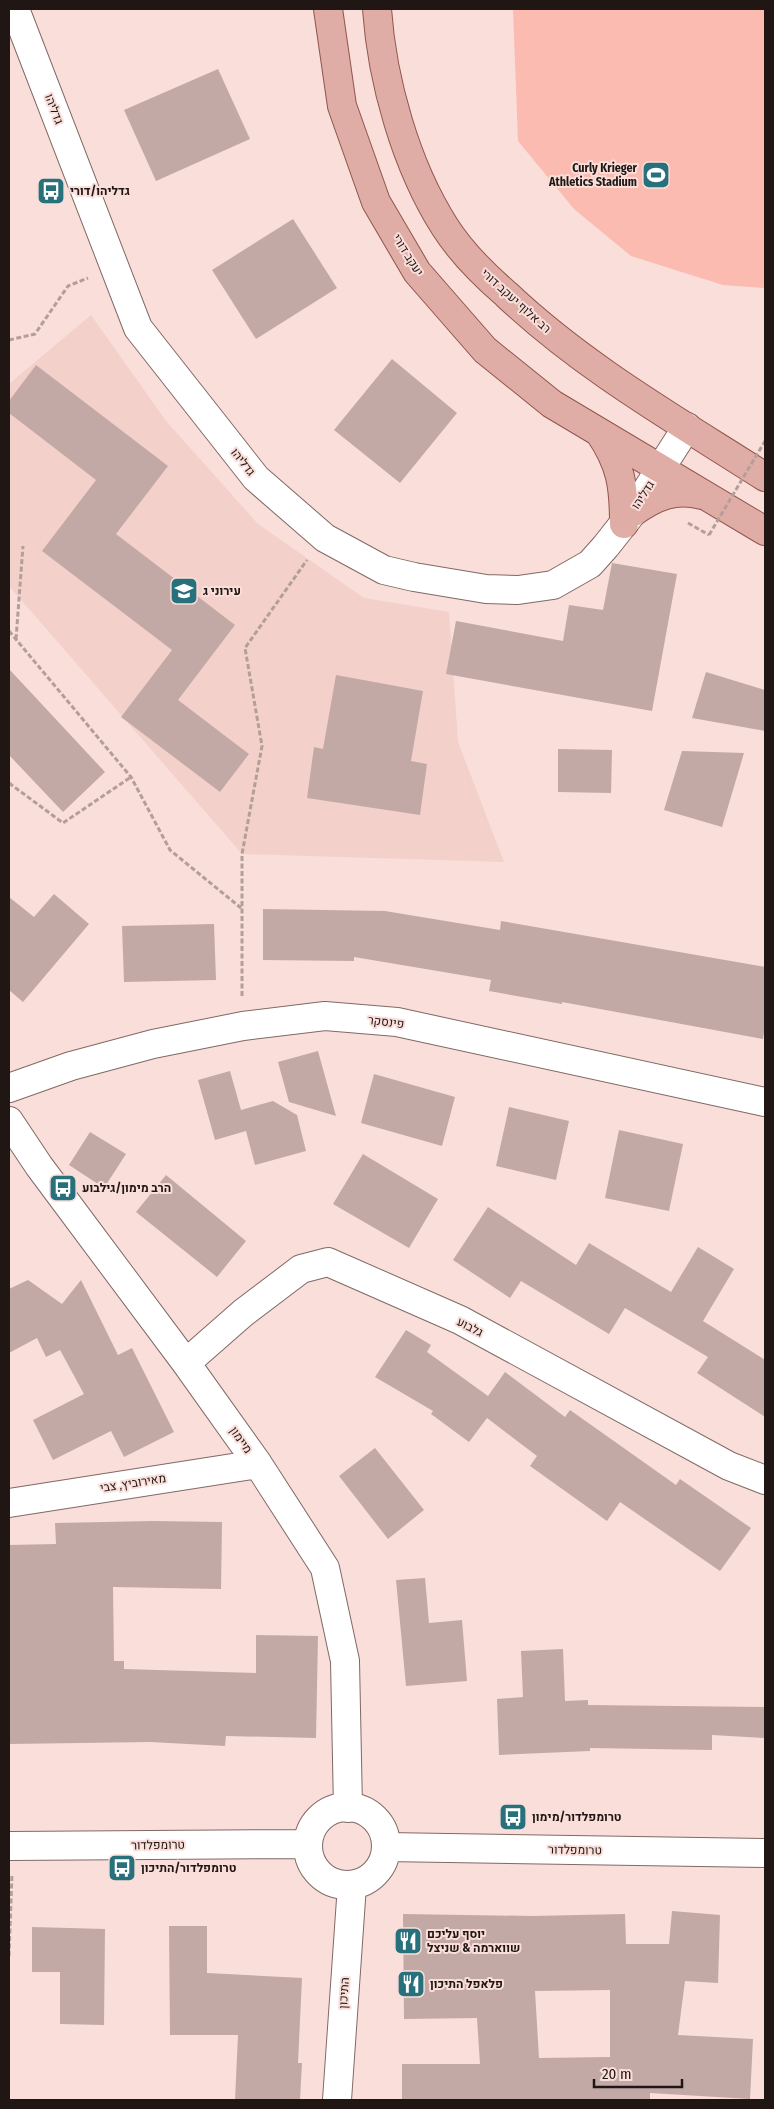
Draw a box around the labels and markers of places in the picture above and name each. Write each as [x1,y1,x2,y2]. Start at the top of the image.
sports icon: Curly Krieger Athletics Stadium [641,160,671,190]
place label: Curly Krieger Athletics Stadium [548,161,638,189]
bus stop icon: גדליהו/דורי [36,176,66,206]
place label: גדליהו/דורי [70,184,130,198]
school or university icon: עירוני ג [169,576,199,606]
place label: עירוני ג [203,584,241,598]
bus stop icon: הרב מימון/גילבוע [48,1173,78,1203]
place label: הרב מימון/גילבוע [82,1181,171,1195]
bus stop icon: טרומפלדור/מימון [498,1802,528,1832]
place label: טרומפלדור/מימון [532,1810,622,1824]
bus stop icon: טרומפלדור/התיכון [107,1853,137,1883]
place label: טרומפלדור/התיכון [141,1861,237,1875]
restaurant icon: יוסף עליכם שווארמה & שניצל [393,1926,423,1956]
place label: יוסף עליכם שווארמה & שניצל [427,1927,520,1955]
restaurant icon: פלאפל התיכון [396,1969,426,1999]
place label: פלאפל התיכון [430,1977,503,1991]

